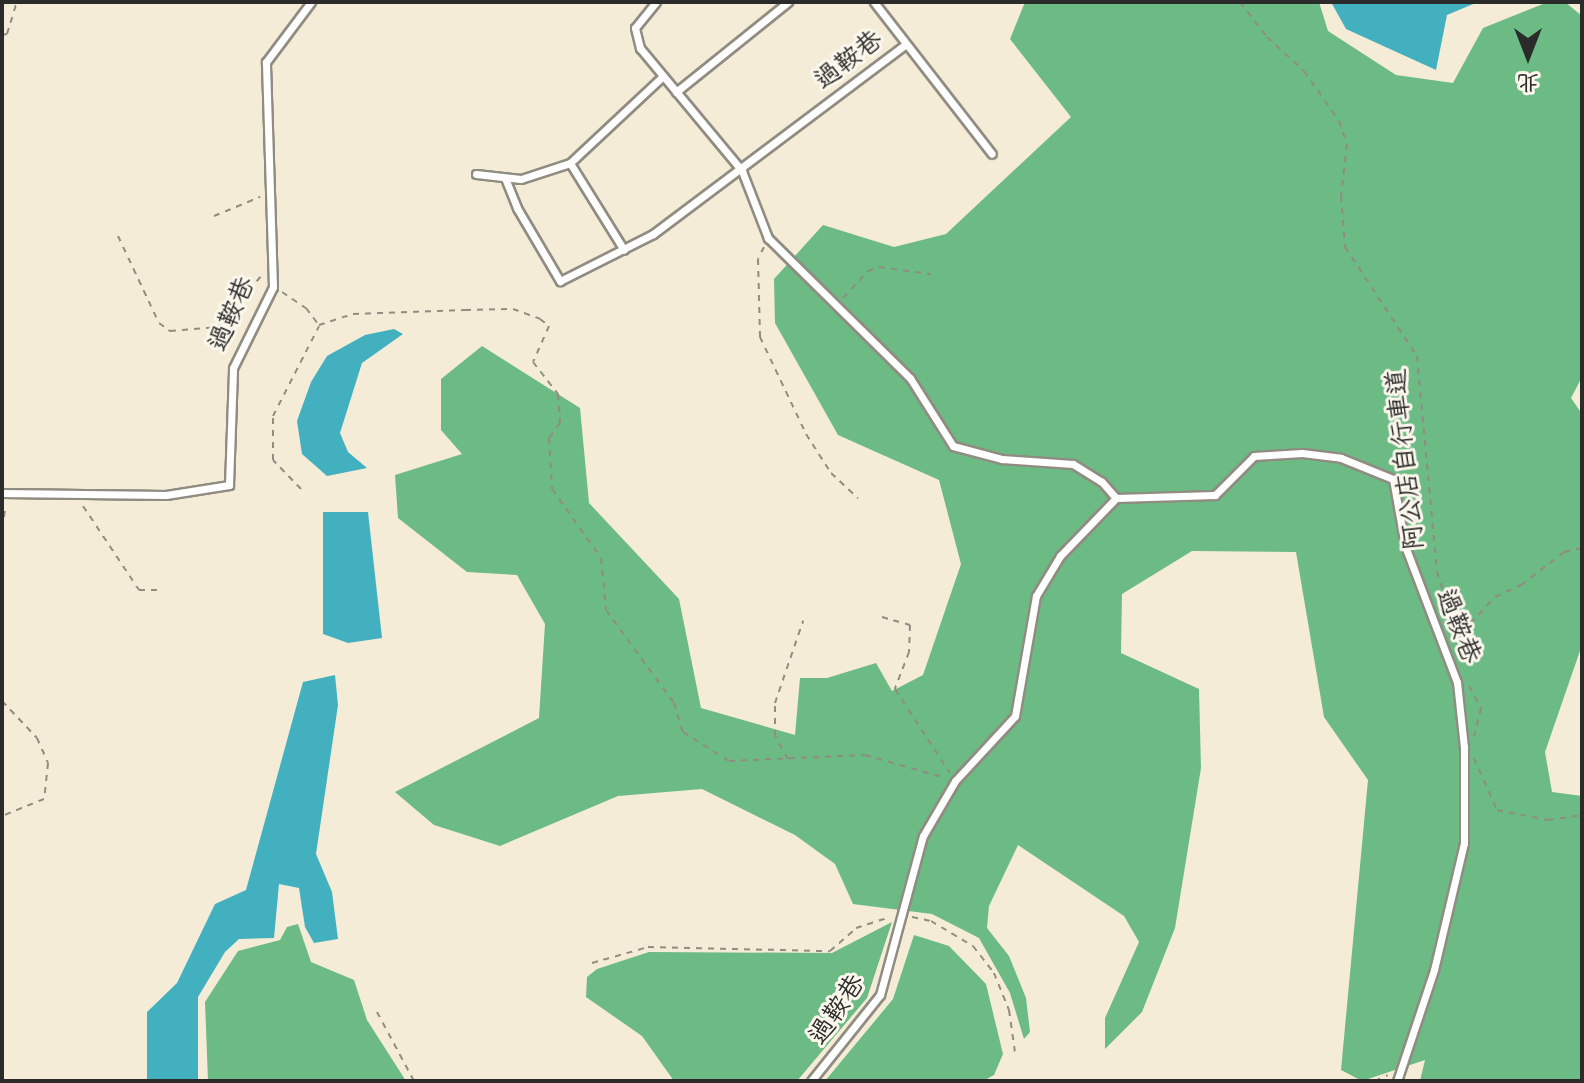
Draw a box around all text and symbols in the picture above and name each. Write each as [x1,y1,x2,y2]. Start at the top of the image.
north arrow [1488,16,1568,96]
street label: 過鞍巷 [810,26,890,98]
text: 北 [1517,65,1539,96]
street label: 過鞍巷 [204,273,264,357]
street label: 阿公店自行車道 [1383,367,1433,551]
street label: 過鞍巷 [1427,585,1485,669]
street label: 過鞍巷 [804,970,874,1052]

